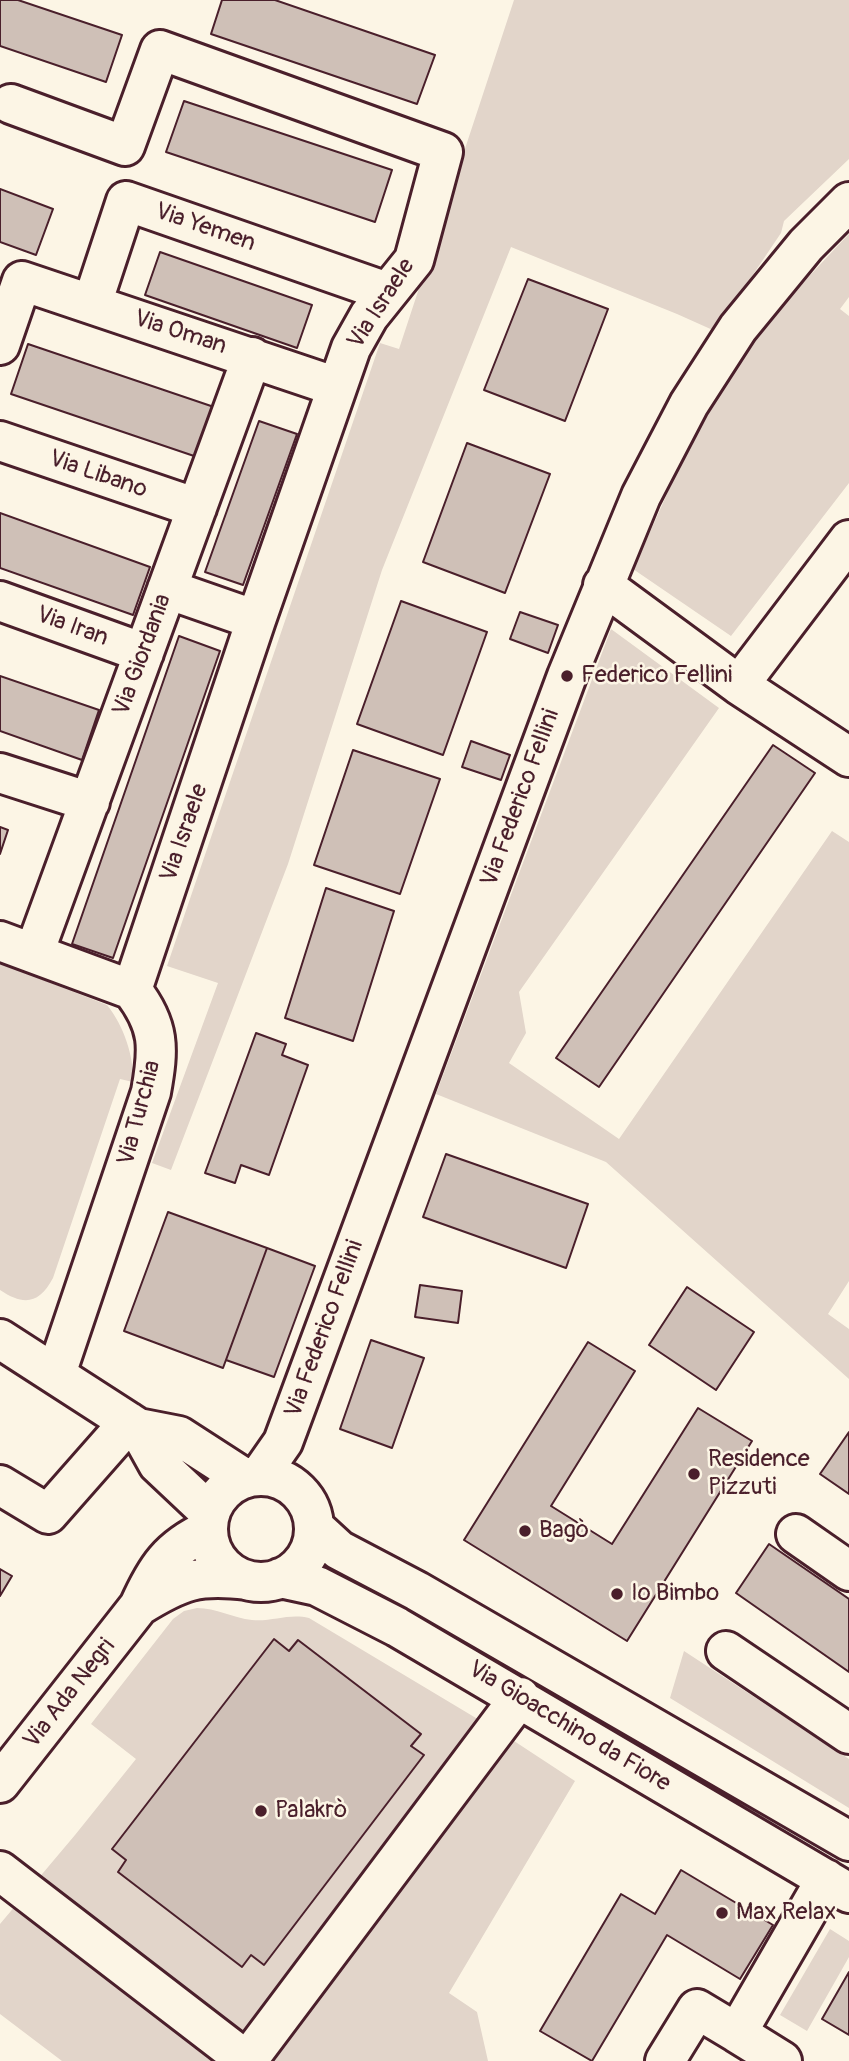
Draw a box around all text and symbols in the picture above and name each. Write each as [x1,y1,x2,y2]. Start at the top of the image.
street label: Via Yemen [151,197,259,259]
street label: Via Israele [342,254,422,354]
street label: Via Oman [130,305,230,361]
street label: Via Libano [45,445,151,505]
street label: Via Giordania [108,590,178,720]
street label: Via Iran [32,601,112,653]
place label: Federico Fellini [581,662,732,690]
marker: Federico Fellini [559,668,575,684]
street label: Via Federico Fellini [476,705,566,891]
street label: Via Israele [155,780,215,886]
street label: Via Turchia [112,1057,168,1169]
street label: Via Federico Fellini [280,1236,370,1422]
place label: Residence Pizzuti [708,1446,810,1502]
marker: Residence Pizzuti [686,1466,702,1482]
place label: Bagò [539,1517,589,1545]
marker: Bagò [517,1523,533,1539]
place label: Io Bimbo [631,1580,719,1608]
marker: Io Bimbo [609,1586,625,1602]
street label: Via Ada Negri [18,1633,122,1755]
street label: Via Gioacchino da Fiore [463,1655,675,1799]
place label: Palakrò [275,1797,347,1825]
marker: Palakrò [253,1803,269,1819]
place label: Max Relax [736,1899,836,1927]
marker: Max Relax [714,1905,730,1921]

